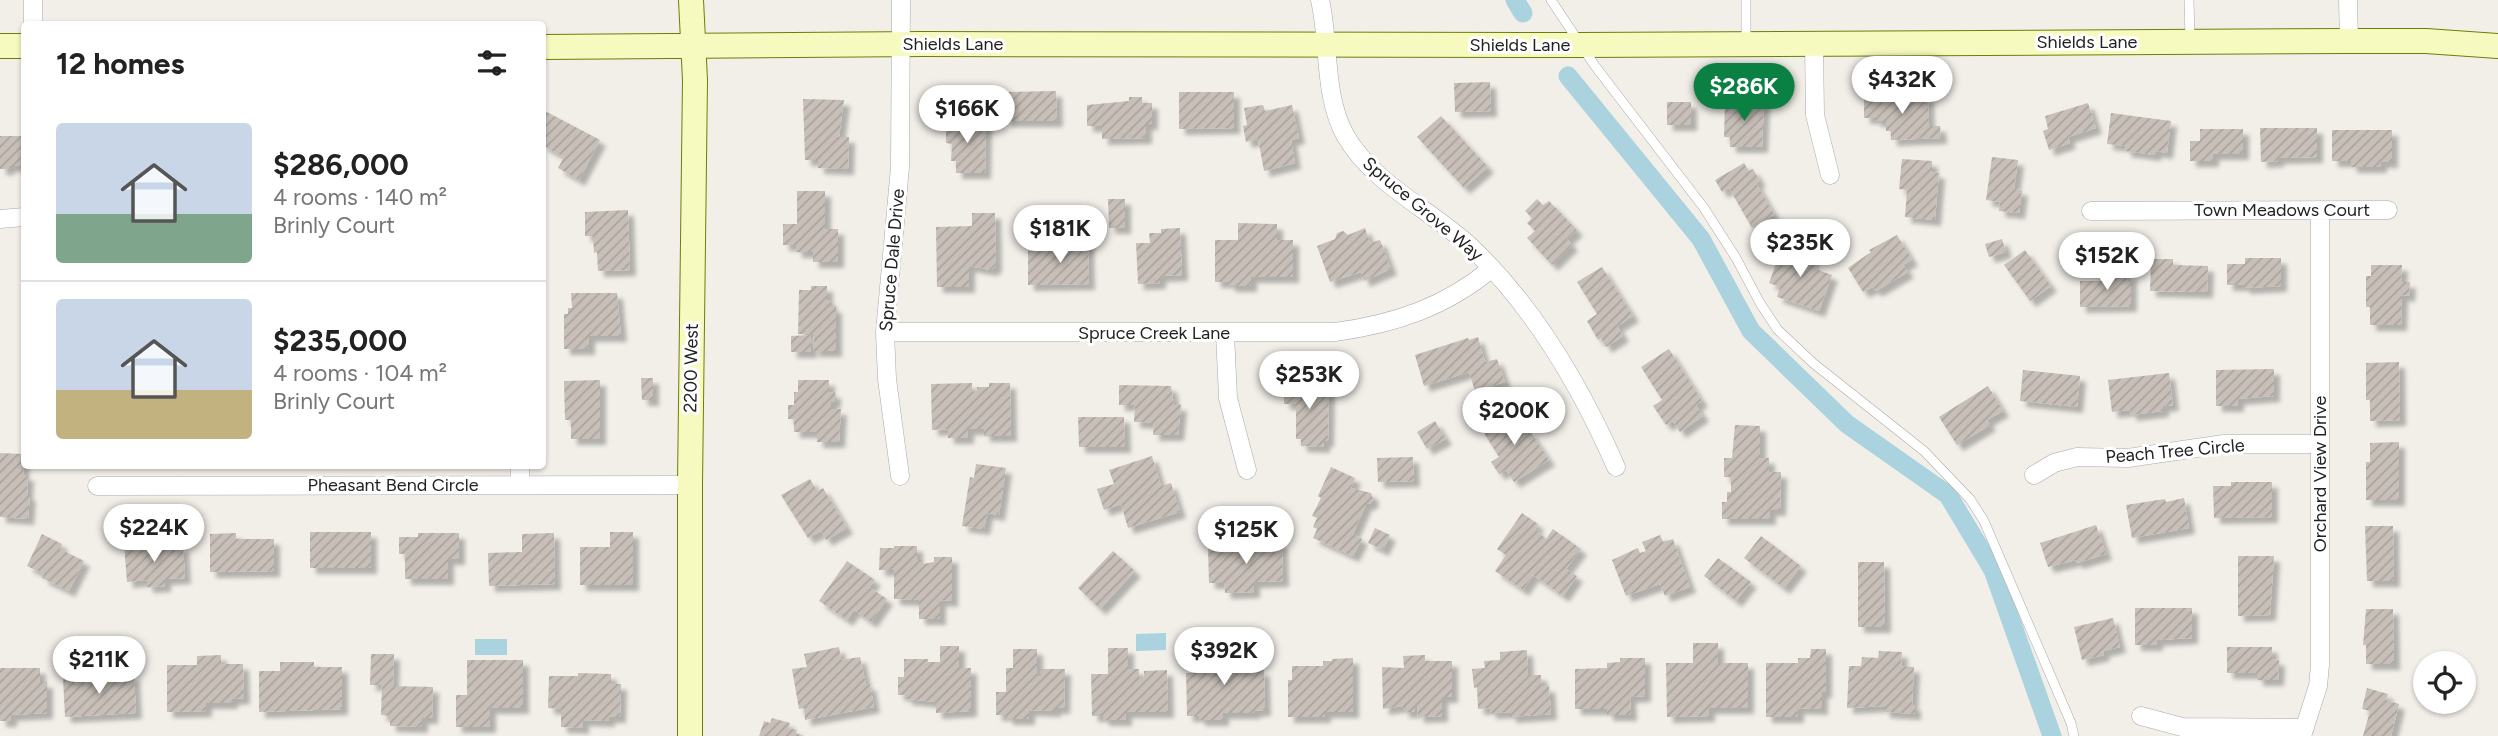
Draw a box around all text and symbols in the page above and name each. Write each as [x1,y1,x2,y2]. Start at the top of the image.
street label: Shields Lane [2037,31,2138,53]
street label: Shields Lane [903,33,1004,55]
street label: Shields Lane [1470,34,1571,56]
icon: filters [473,44,511,82]
text: 12 homes [56,45,184,82]
pin: $432K [1853,57,1951,116]
pin: $286K [1695,64,1793,123]
text: $432K [1868,65,1936,93]
text: $286K [1710,72,1778,100]
pin: $166K [918,86,1016,145]
text: $166K [935,94,999,122]
text: $286,000 [273,146,409,183]
icon: home [112,151,196,235]
street label: Spruce Grove Way [1358,152,1488,266]
text: 4 rooms · 140 m² [273,183,447,211]
street label: Spruce Dale Drive [875,188,909,332]
street label: Town Meadows Court [2194,199,2370,221]
pin: $181K [1011,205,1109,265]
text: Brinly Court [273,211,395,239]
text: $181K [1029,214,1091,242]
pin: $235K [1751,219,1849,279]
text: $235K [1766,228,1834,256]
pin: $152K [2058,232,2156,292]
text: $152K [2075,241,2139,269]
text: $235,000 [273,322,407,359]
street label: Spruce Creek Lane [1078,322,1230,344]
street label: 2200 West [679,323,703,413]
icon: home [112,327,196,411]
pin: $253K [1260,352,1358,411]
text: 4 rooms · 104 m² [273,359,447,387]
text: $253K [1275,360,1343,388]
text: Brinly Court [273,387,395,415]
pin: $200K [1465,388,1563,447]
text: $200K [1478,396,1550,424]
street label: Orchard View Drive [2309,396,2331,552]
street label: Peach Tree Circle [2105,434,2246,468]
street label: Pheasant Bend Circle [308,474,479,496]
pin: $224K [105,504,203,564]
pin: $125K [1197,506,1295,566]
text: $224K [119,513,189,541]
text: $125K [1214,515,1278,543]
pin: $392K [1175,628,1273,687]
pin: $211K [50,636,148,696]
text: $392K [1190,636,1258,664]
text: $211K [69,645,129,673]
map controls [2413,651,2476,714]
button: locate [2413,651,2476,714]

